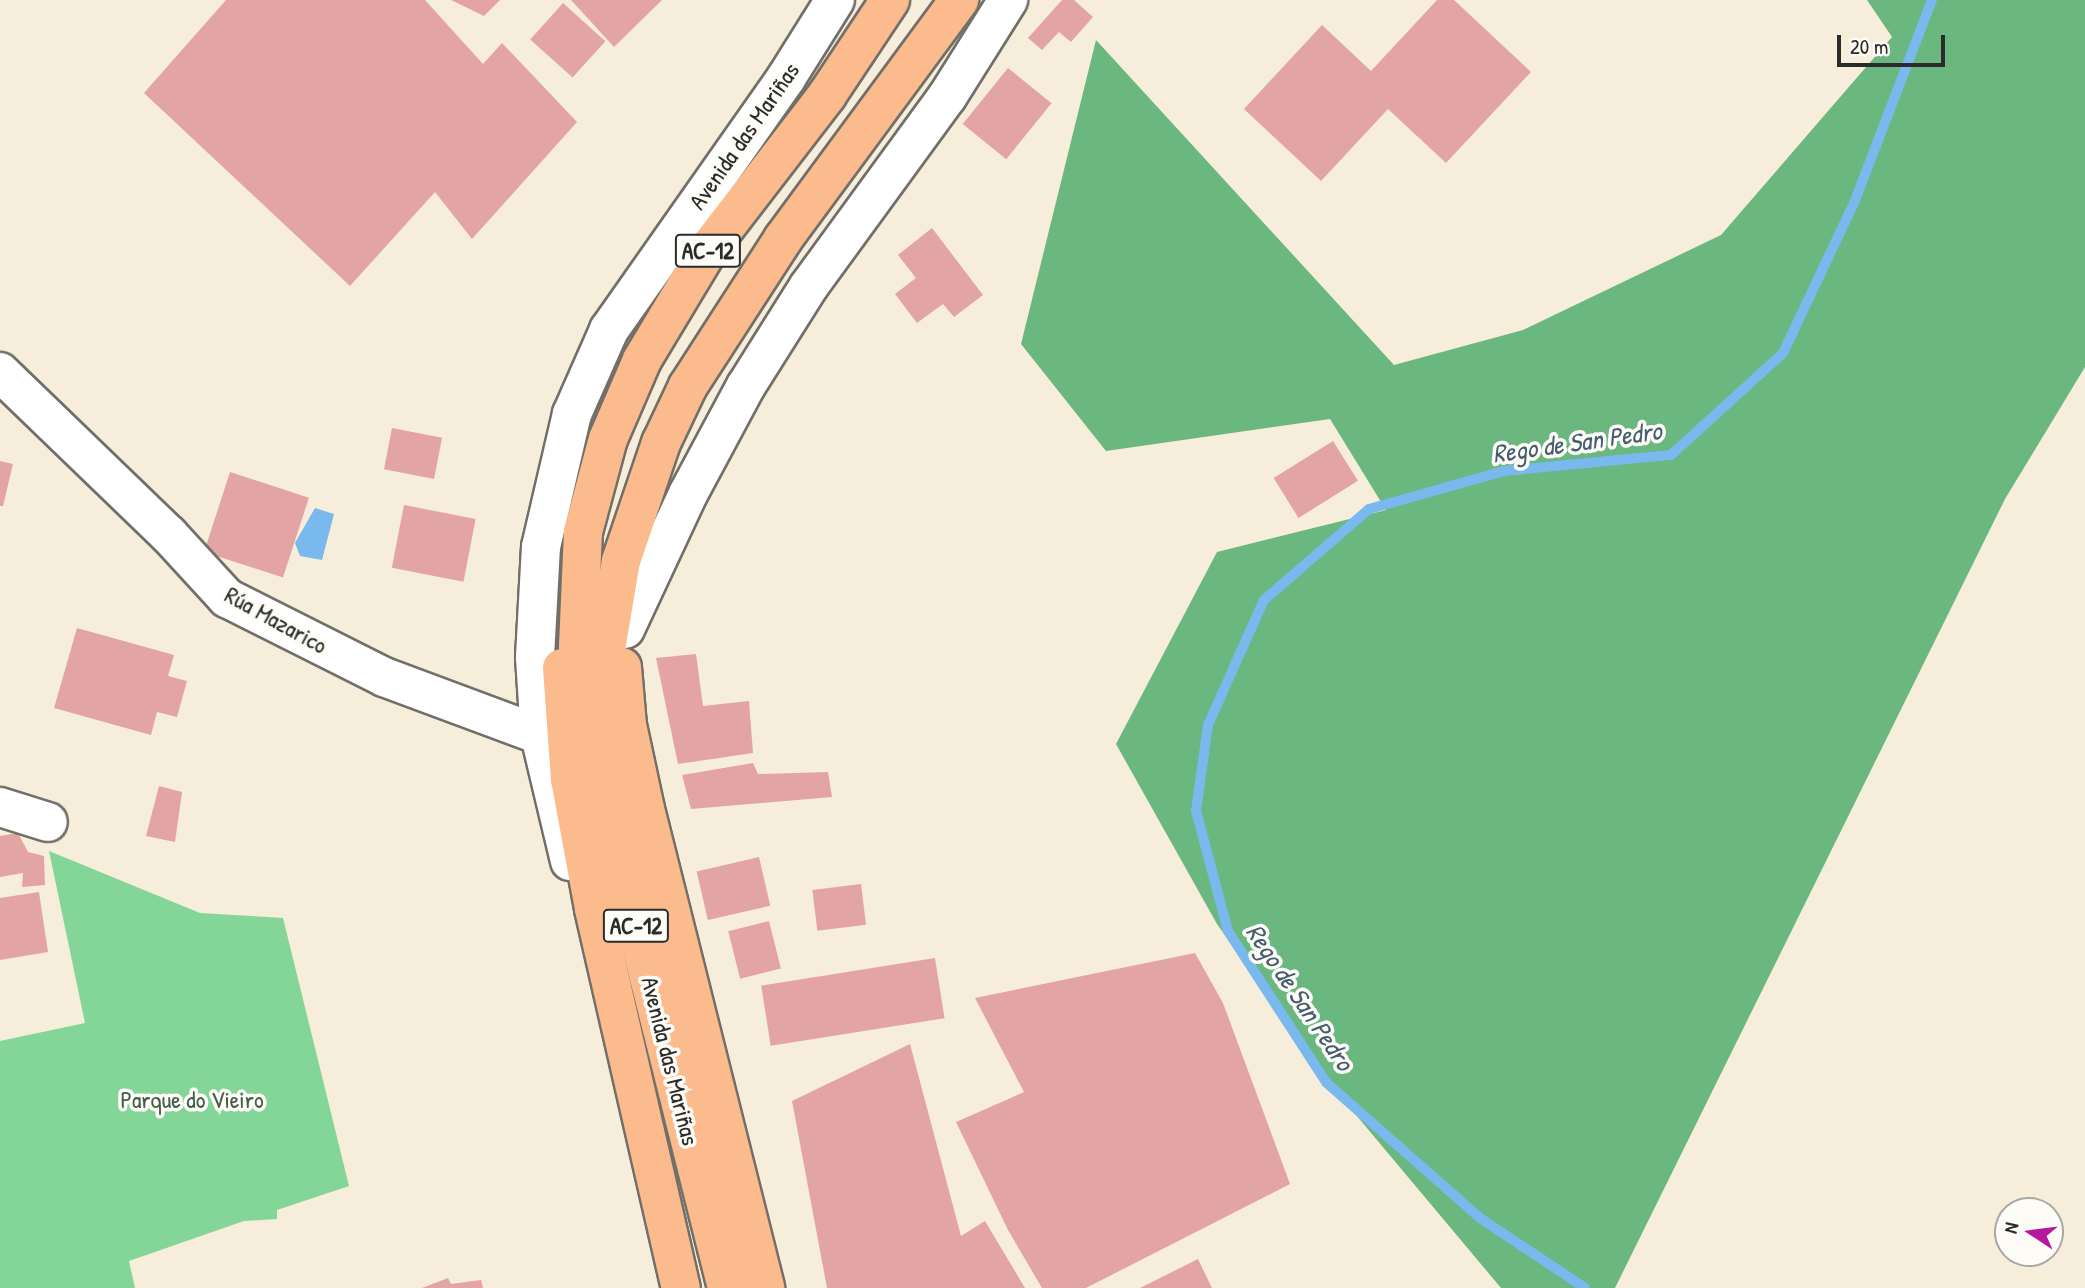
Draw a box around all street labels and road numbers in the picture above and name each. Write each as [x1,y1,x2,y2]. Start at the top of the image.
street label: Avenida das Mariñas [683,57,805,215]
road number: AC-12 [675,232,741,270]
street label: Rúa Mazarico [220,580,332,660]
road number: AC-12 [603,906,669,945]
street label: Avenida das Mariñas [635,974,705,1148]

